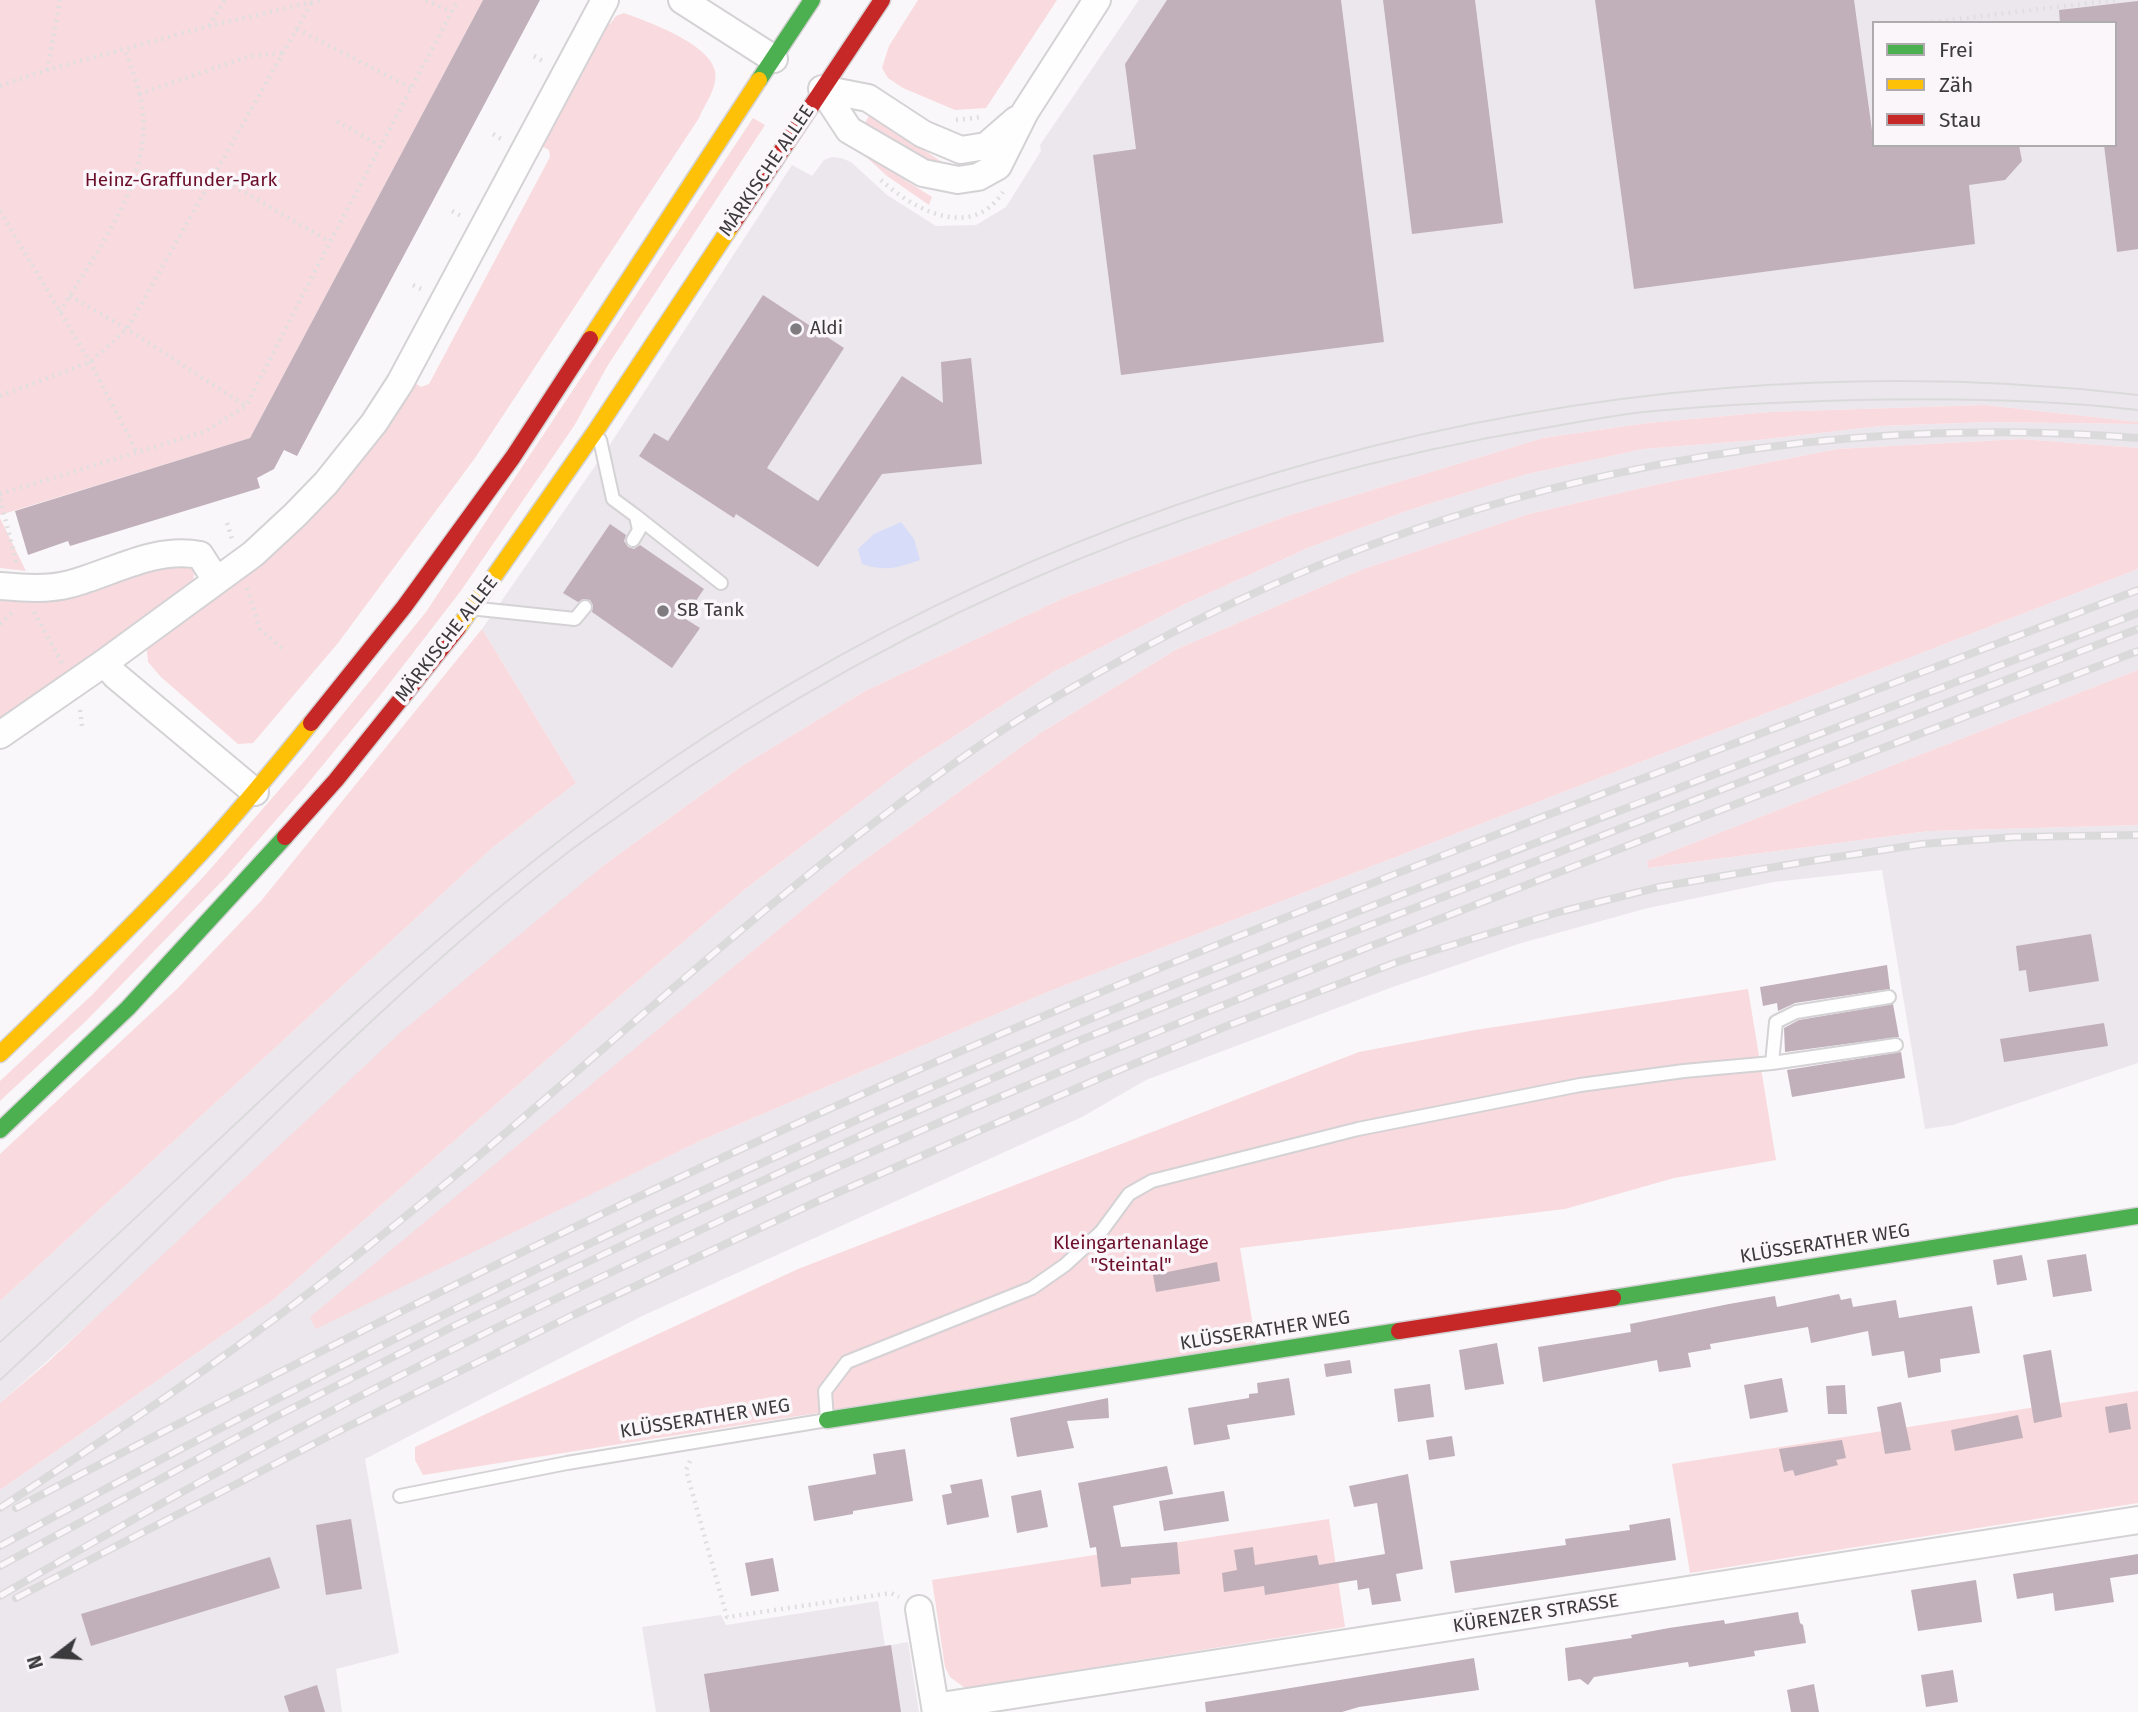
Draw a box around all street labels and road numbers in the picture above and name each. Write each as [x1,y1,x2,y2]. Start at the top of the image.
street label: MÄRKISCHE ALLEE [715,101,819,241]
street label: MÄRKISCHE ALLEE [391,572,503,706]
street label: KLÜSSERATHER WEG [1738,1219,1912,1269]
street label: KLÜSSERATHER WEG [1178,1306,1352,1356]
street label: KLÜSSERATHER WEG [618,1394,792,1444]
street label: KÜRENZER STRASSE [1451,1590,1621,1638]

